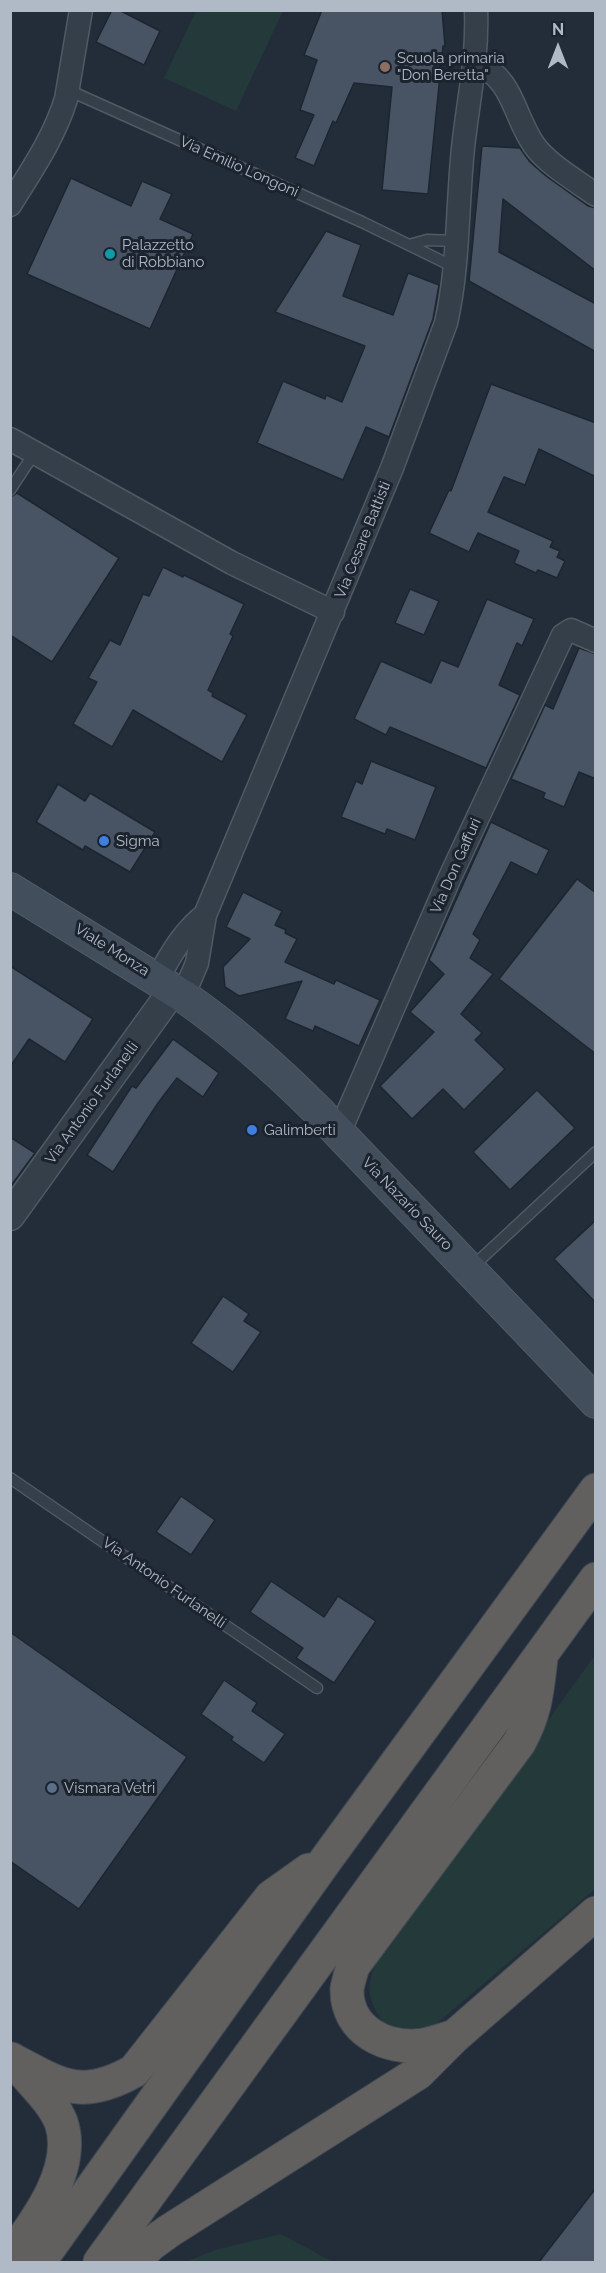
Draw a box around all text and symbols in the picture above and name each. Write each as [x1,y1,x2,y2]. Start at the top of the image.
north arrow [528,18,588,78]
text: N [552,20,564,39]
place label: Scuola primaria "Don Beretta" [397,49,505,84]
marker: Scuola primaria "Don Beretta" [378,60,392,74]
street label: Via Emilio Longoni [177,133,301,201]
place label: Palazzetto di Robbiano [122,236,205,271]
marker: Palazzetto di Robbiano [103,247,117,261]
street label: Via Cesare Battisti [331,479,395,601]
street label: Via Don Gaffuri [427,815,485,917]
place label: Sigma [116,832,160,850]
marker: Sigma [97,834,111,848]
street label: Viale Monza [71,920,153,980]
street label: Via Antonio Furlanelli [42,1038,142,1168]
place label: Galimberti [264,1121,336,1139]
marker: Galimberti [245,1123,259,1137]
street label: Via Nazario Sauro [358,1154,456,1254]
street label: Via Antonio Furlanelli [99,1534,229,1632]
place label: Vismara Vetri [64,1779,155,1797]
marker: Vismara Vetri [45,1781,59,1795]

